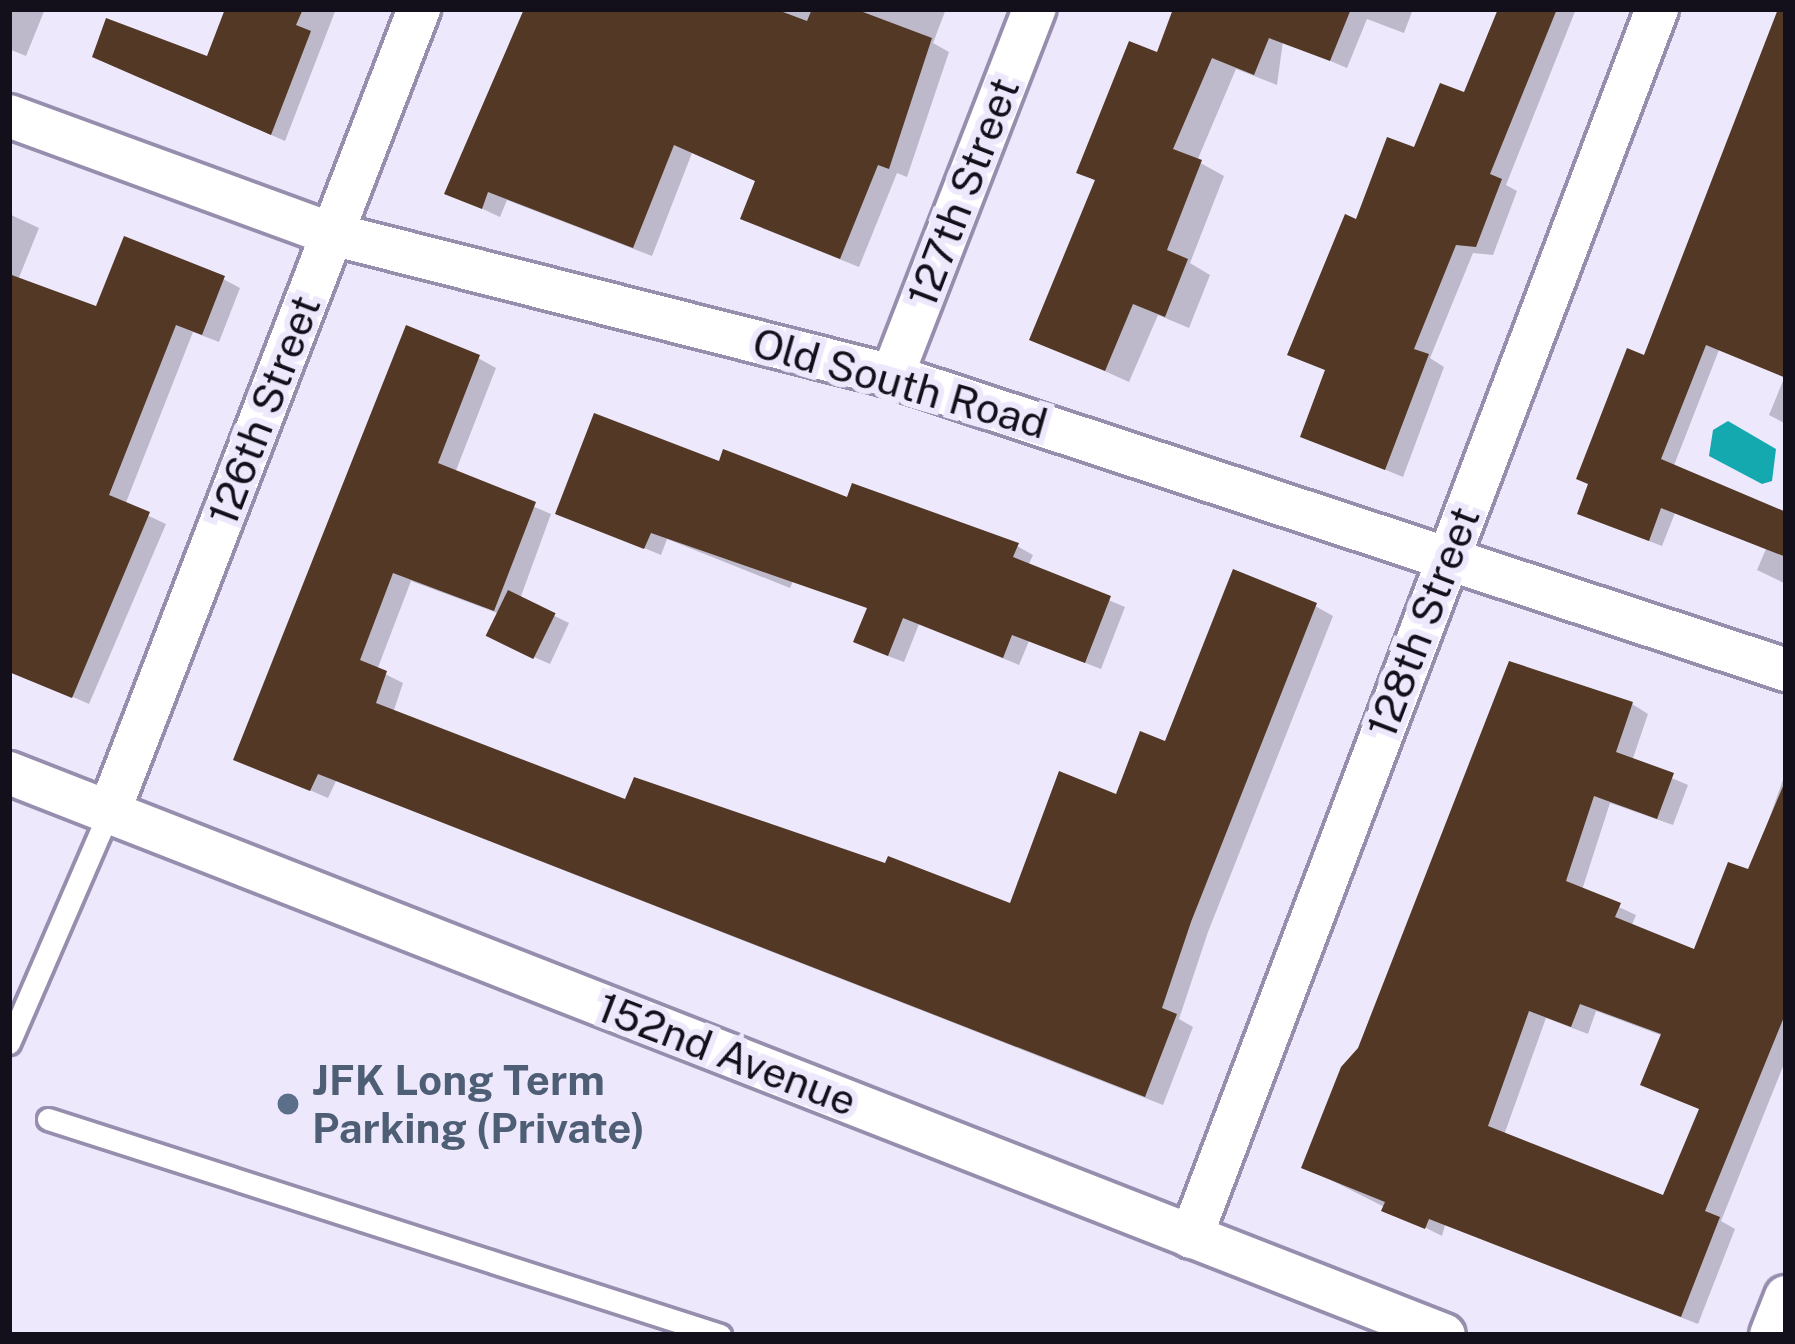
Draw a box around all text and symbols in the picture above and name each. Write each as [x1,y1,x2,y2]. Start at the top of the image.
street label: 127th Street [896,71,1030,313]
street label: 126th Street [197,288,331,532]
street label: Old South Road [747,317,1053,449]
street label: 128th Street [1356,500,1490,744]
street label: 152nd Avenue [591,982,863,1126]
place label: JFK Long Term Parking (Private) [312,1055,645,1154]
marker: JFK Long Term Parking (Private) [275,1091,301,1117]

